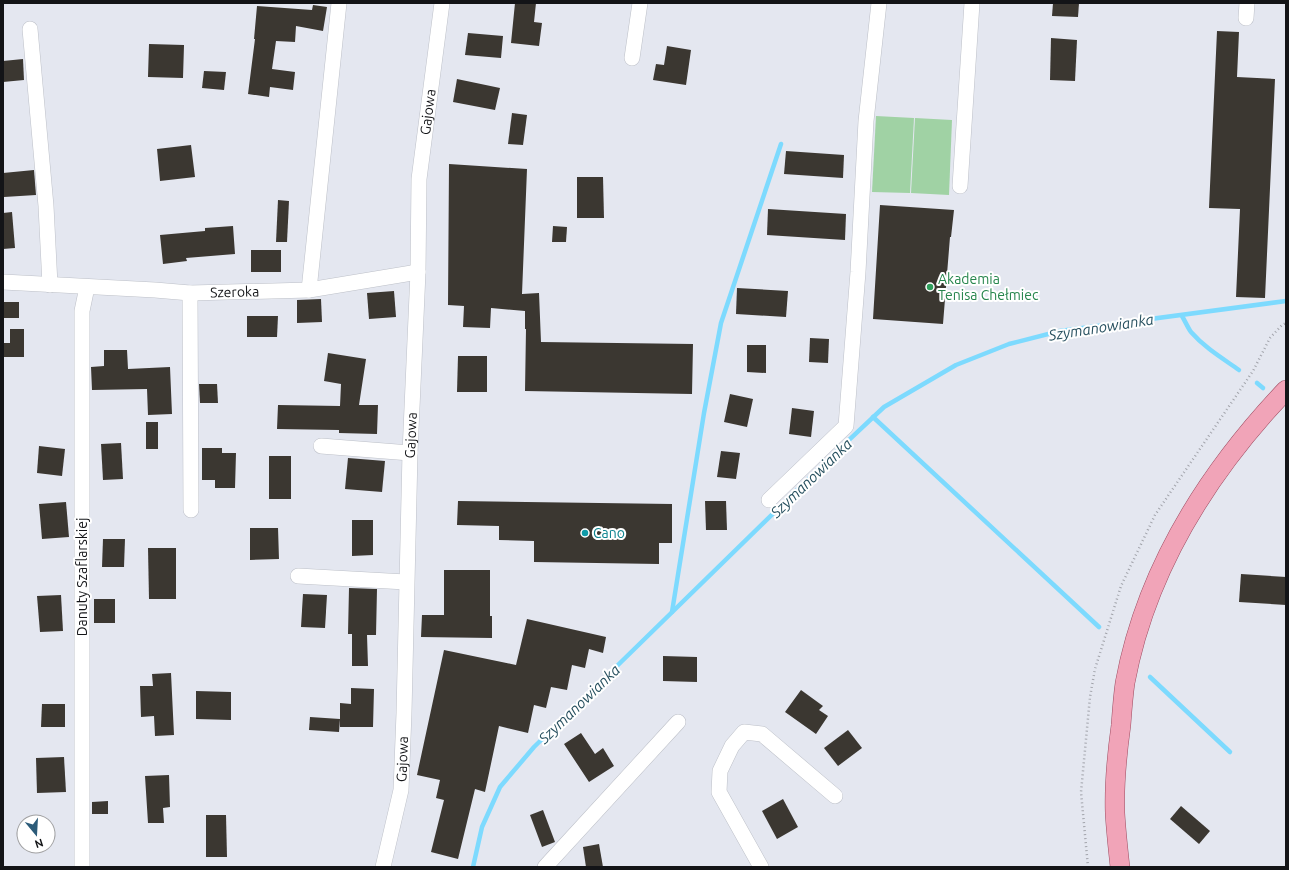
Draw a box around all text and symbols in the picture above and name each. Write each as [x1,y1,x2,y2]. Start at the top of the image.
street label: Gajowa [417,88,439,136]
place label: Akademia Tenisa Chełmiec [938,271,1039,303]
marker: Akademia Tenisa Chełmiec [925,282,935,292]
street label: Szeroka [210,283,259,300]
water label: Szymanowianka [1046,310,1155,344]
street label: Gajowa [402,412,420,458]
water label: Szymanowianka [766,435,855,522]
street label: Danuty Szaflarskiej [74,518,90,636]
place label: Cano [593,525,625,541]
marker: Cano [580,528,590,538]
water label: Szymanowianka [534,661,623,748]
street label: Gajowa [393,736,411,782]
north arrow [16,814,56,854]
text: N [33,837,45,850]

